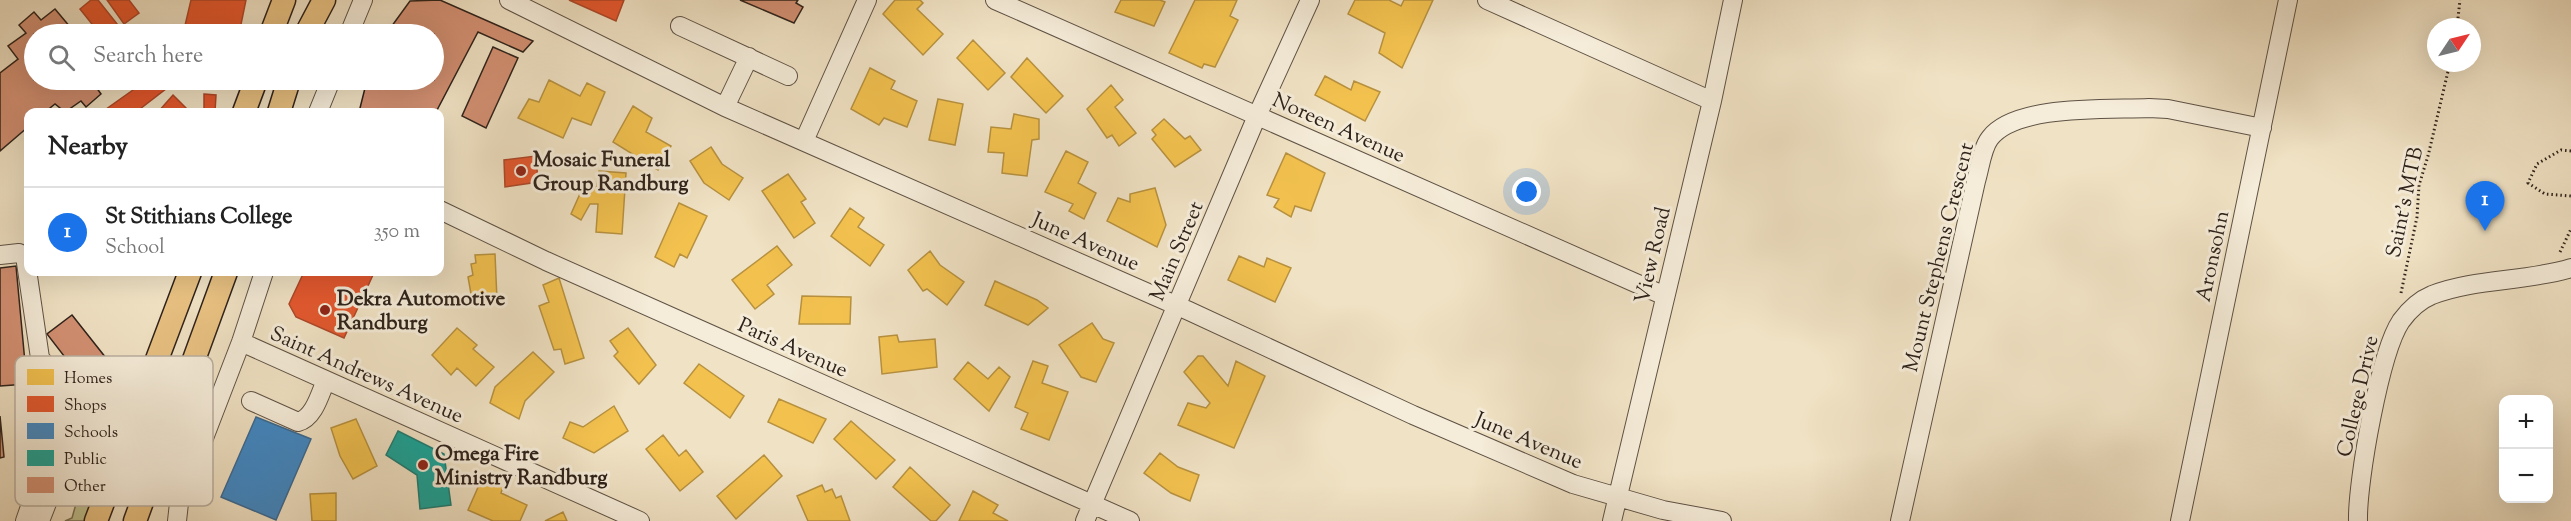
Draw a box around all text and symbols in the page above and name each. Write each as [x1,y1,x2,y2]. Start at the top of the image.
north arrow [2427,18,2481,72]
search box [24,24,444,90]
icon: search [45,41,78,74]
text: Search here [93,41,203,73]
street label: Noreen Avenue [1267,86,1409,172]
text: Nearby [48,129,128,166]
street label: Mount Stephens Crescent [1897,140,1983,375]
street label: Saint's MTB [2380,144,2432,261]
place label: Mosaic Funeral Group Randburg [533,146,689,200]
marker: Mosaic Funeral Group Randburg [514,164,528,178]
your location [1512,177,1541,206]
pin: 1 [2466,182,2504,231]
street label: Main Street [1143,197,1212,306]
text: St Stithians College [105,202,293,234]
street label: View Road [1628,204,1680,307]
street label: June Avenue [1026,205,1144,280]
street label: Aronsohn [2190,208,2238,305]
text: 1 [64,218,71,247]
text: 350 m [374,218,420,247]
text: School [105,234,165,263]
place label: Dekra Automotive Randburg [337,285,505,339]
marker: Dekra Automotive Randburg [318,303,332,317]
street label: Paris Avenue [732,311,852,386]
street label: Saint Andrews Avenue [265,320,468,432]
street label: College Drive [2330,333,2388,460]
legend [15,356,213,506]
text: Homes [64,368,112,391]
text: Shops [64,395,107,418]
map controls [2499,395,2553,503]
button: + [2499,395,2553,449]
street label: June Avenue [1469,405,1587,478]
text: Schools [64,422,118,445]
place label: Omega Fire Ministry Randburg [435,440,608,494]
text: Public [64,449,107,472]
button: − [2499,449,2553,503]
marker: Omega Fire Ministry Randburg [416,458,430,472]
text: Other [64,476,106,499]

